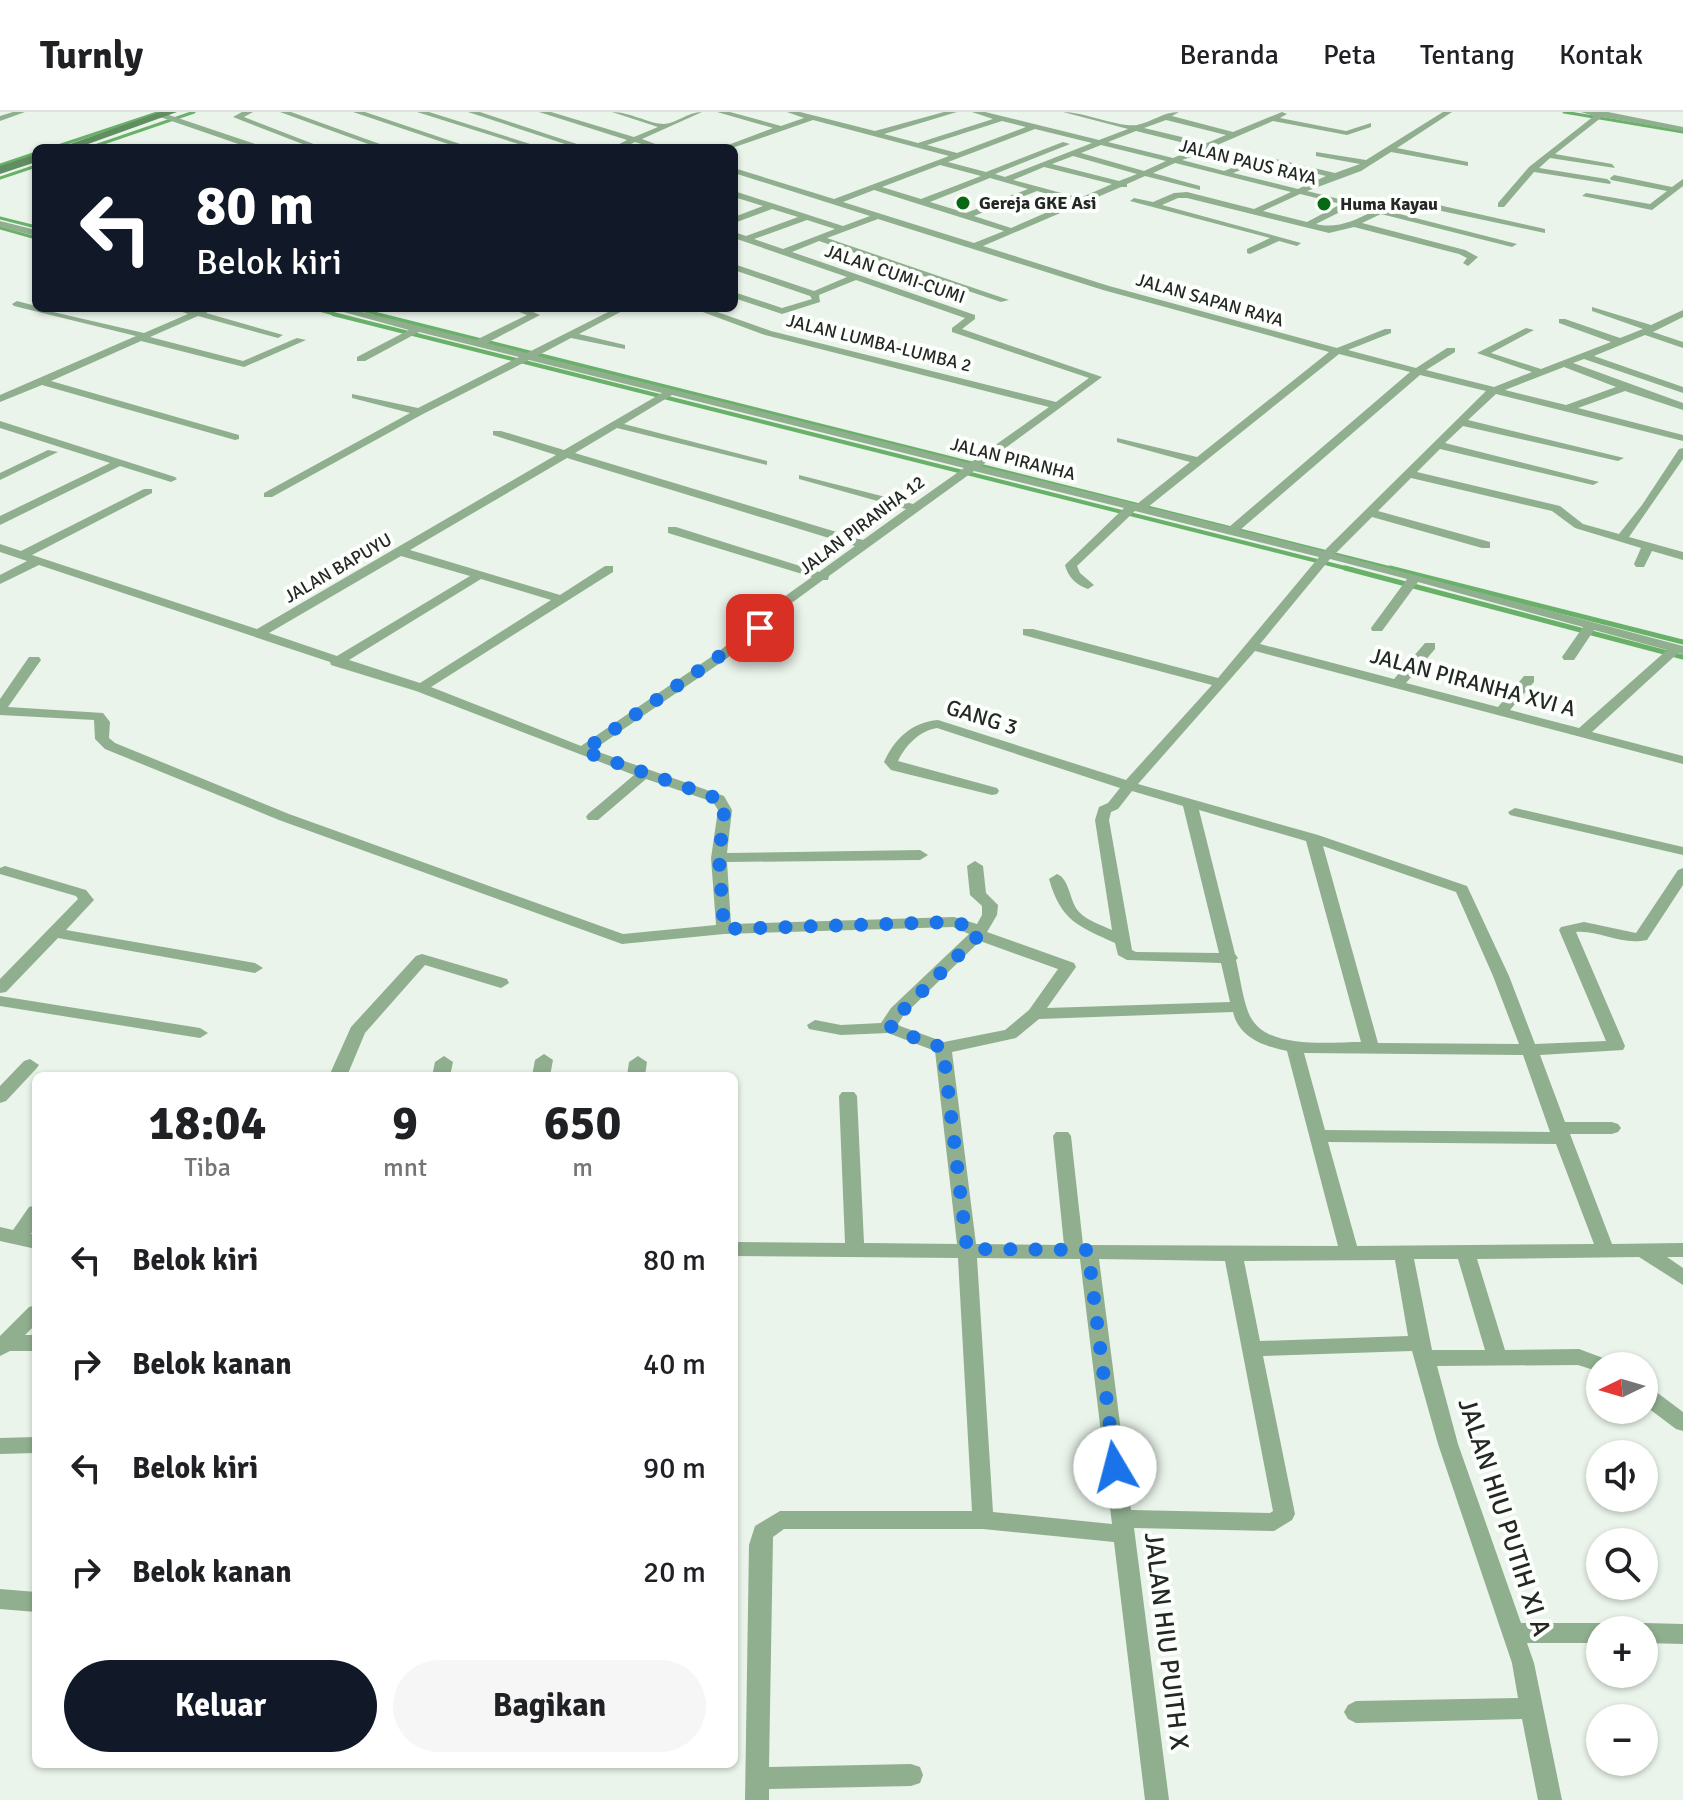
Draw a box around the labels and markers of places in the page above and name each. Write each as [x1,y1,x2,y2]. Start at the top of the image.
place label: Gereja GKE Asi [979,192,1096,214]
place label: Huma Kayau [1340,193,1438,215]
marker: Gereja GKE Asi [954,194,972,212]
marker: Huma Kayau [1315,195,1333,213]
pin [726,594,794,662]

